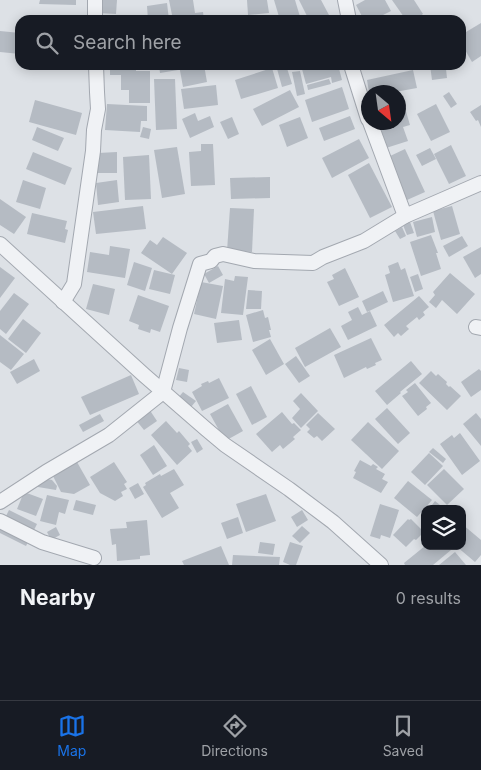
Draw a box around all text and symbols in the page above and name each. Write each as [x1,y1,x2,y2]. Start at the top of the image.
search box [15,15,466,70]
icon: search [33,29,61,57]
text: Search here [73,31,182,54]
north arrow [361,85,406,130]
map controls [421,505,466,550]
button: layers [421,505,466,550]
text: Nearby [20,585,95,610]
text: 0 results [396,588,461,608]
tab: Map [57,712,86,759]
tab: Directions [201,712,268,759]
tab: Saved [383,712,424,759]

